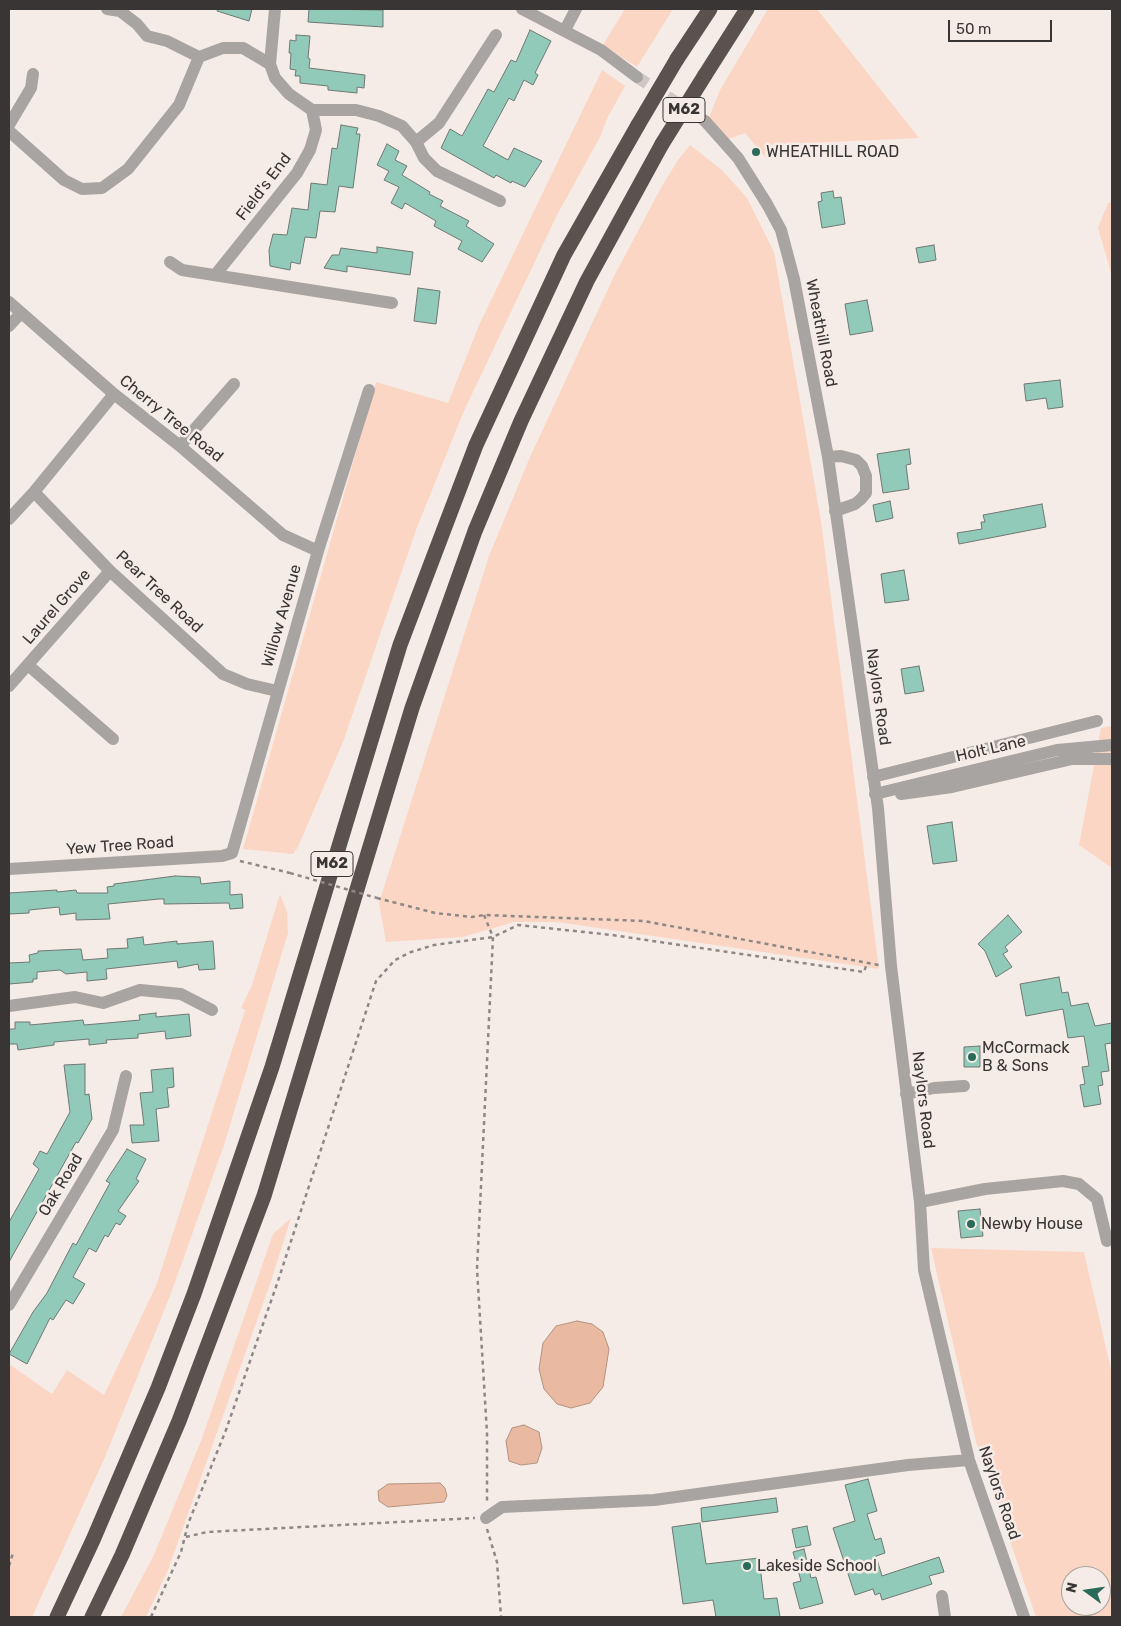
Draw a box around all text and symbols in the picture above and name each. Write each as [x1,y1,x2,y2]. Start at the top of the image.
scale bar [951,10,1055,42]
text: 50 m [956,20,991,38]
road number: M62 [663,98,705,122]
place label: WHEATHILL ROAD [766,142,899,162]
marker: WHEATHILL ROAD [750,146,762,158]
street label: Field's End [232,149,296,225]
street label: Wheathill Road [801,277,841,389]
street label: Cherry Tree Road [115,371,227,467]
street label: Pear Tree Road [112,547,206,637]
street label: Willow Avenue [258,562,306,670]
street label: Laurel Grove [19,565,95,649]
street label: Naylors Road [862,647,894,747]
street label: Holt Lane [954,732,1028,766]
street label: Yew Tree Road [65,833,175,859]
road number: M62 [311,852,353,876]
place label: McCormack B & Sons [982,1038,1070,1076]
street label: Naylors Road [908,1050,938,1150]
marker: McCormack B & Sons [966,1051,978,1063]
street label: Oak Road [35,1150,87,1220]
place label: Newby House [981,1214,1083,1234]
marker: Newby House [965,1218,977,1230]
street label: Naylors Road [974,1444,1024,1542]
place label: Lakeside School [757,1556,877,1576]
marker: Lakeside School [741,1560,753,1572]
north arrow [1061,1566,1111,1616]
text: N [1062,1581,1081,1594]

